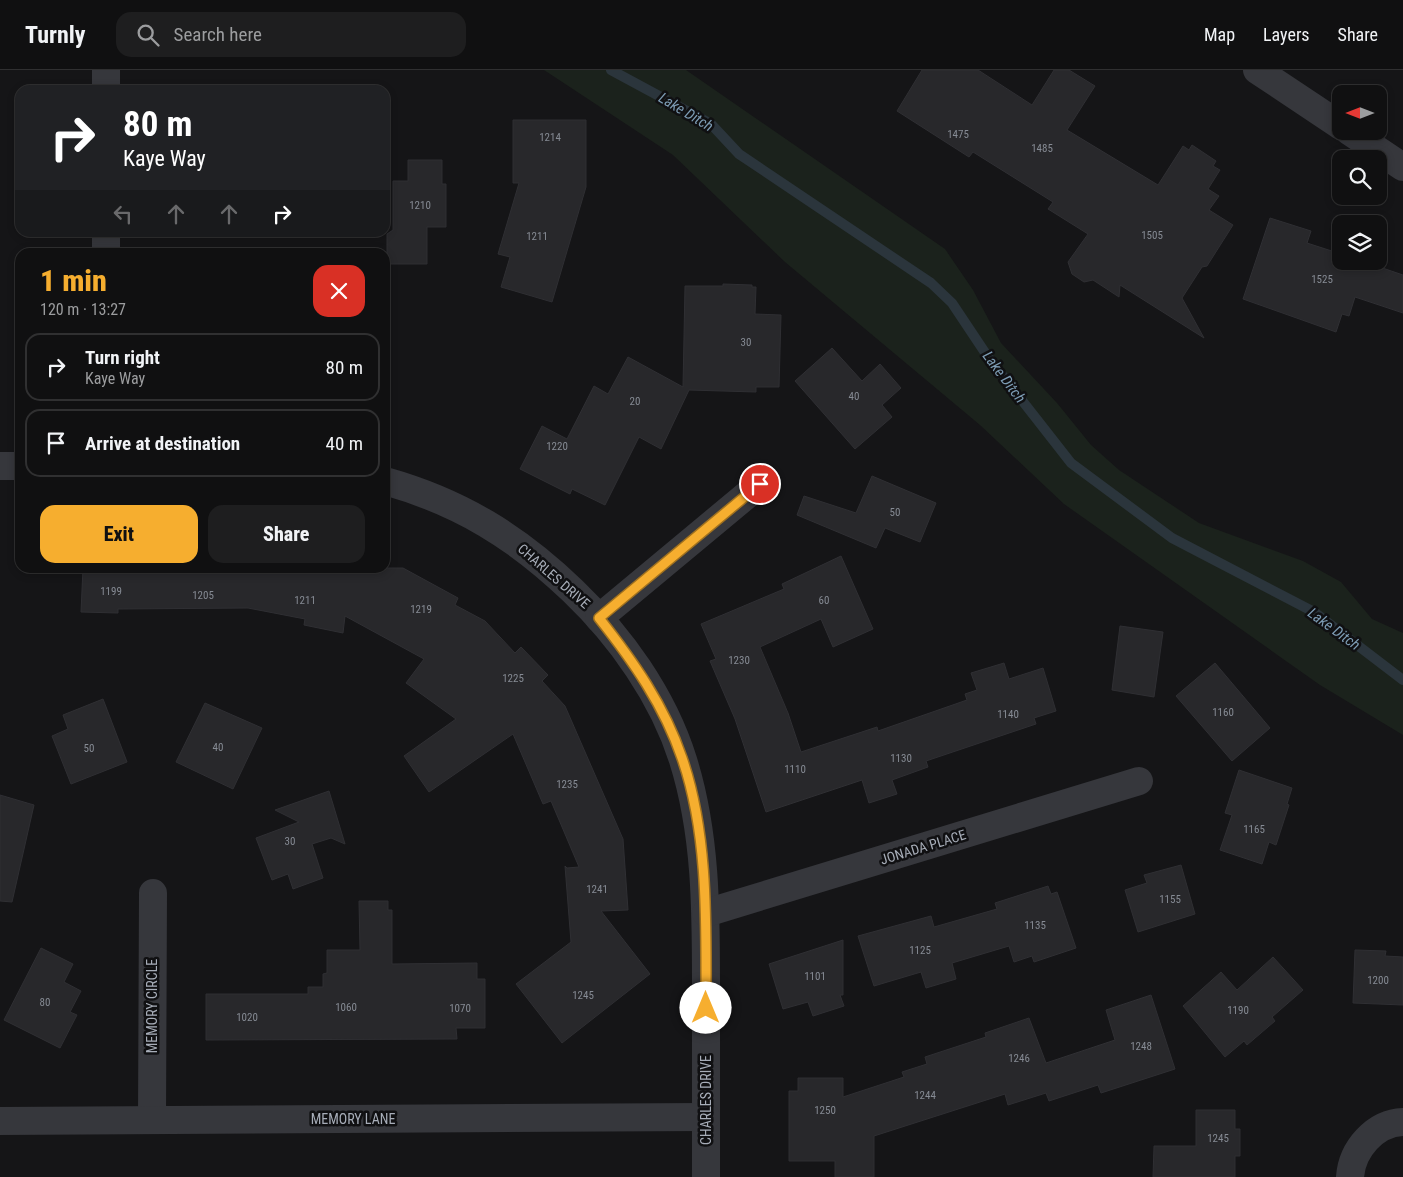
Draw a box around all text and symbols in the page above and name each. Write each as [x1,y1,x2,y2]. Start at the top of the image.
search box [116,12,466,57]
text: Turnly [25,21,86,49]
icon: search [134,21,162,49]
text: Search here [174,23,262,46]
text: Map [1204,24,1235,45]
text: Layers [1263,24,1310,45]
text: Share [1338,24,1378,45]
north arrow [1332,85,1388,140]
map controls [1332,85,1387,270]
water label: Lake Ditch [656,89,716,135]
text: 80 m [123,104,192,145]
icon: right [40,105,105,170]
house number: 1475 [947,128,969,141]
house number: 1214 [539,131,561,144]
house number: 1485 [1031,142,1053,155]
text: Kaye Way [123,146,206,171]
button: search [1332,150,1387,205]
house number: 1210 [409,199,431,212]
icon: left [109,200,137,228]
icon: ahead [162,200,190,228]
icon: ahead [215,200,243,228]
icon: right [268,200,296,228]
button: layers [1332,215,1387,270]
house number: 1505 [1141,229,1163,242]
house number: 1211 [526,230,548,243]
text: 1 min [40,263,107,298]
button: close [313,265,365,317]
house number: 1525 [1311,273,1333,286]
text: 120 m · 13:27 [40,300,126,319]
house number: 30 [741,336,751,349]
text: Turn right [85,346,160,369]
water label: Lake Ditch [979,348,1029,406]
icon: right [42,353,70,381]
text: 80 m [326,356,363,379]
text: Kaye Way [85,369,145,388]
house number: 40 [849,390,859,403]
house number: 20 [630,395,640,408]
icon: arrive [42,429,70,457]
text: Arrive at destination [85,432,240,455]
text: 40 m [326,432,363,455]
house number: 1220 [546,440,568,453]
pin [739,463,781,505]
icon: arrive [746,470,774,498]
button: Exit [40,505,198,563]
button: Share [208,505,365,563]
house number: 50 [890,506,900,519]
street label: CHARLES DRIVE [515,540,593,612]
house number: 1199 [100,585,122,598]
house number: 1205 [192,589,214,602]
house number: 1211 [294,594,316,607]
house number: 60 [819,594,829,607]
house number: 1219 [410,603,432,616]
water label: Lake Ditch [1304,604,1364,654]
house number: 1230 [728,654,750,667]
house number: 1225 [502,672,524,685]
house number: 1160 [1212,706,1234,719]
house number: 1140 [997,708,1019,721]
house number: 40 [213,741,223,754]
house number: 50 [84,742,94,755]
house number: 1130 [890,752,912,765]
house number: 1110 [784,763,806,776]
house number: 1235 [556,778,578,791]
house number: 1165 [1243,823,1265,836]
street label: JONADA PLACE [878,826,968,868]
house number: 30 [285,835,295,848]
house number: 1241 [586,883,608,896]
house number: 1155 [1159,893,1181,906]
house number: 1135 [1024,919,1046,932]
house number: 1125 [909,944,931,957]
street label: MEMORY CIRCLE [144,959,160,1053]
house number: 1101 [804,970,826,983]
house number: 1200 [1367,974,1389,987]
position arrow [679,981,731,1033]
house number: 1245 [572,989,594,1002]
house number: 80 [40,996,50,1009]
house number: 1060 [335,1001,357,1014]
house number: 1070 [449,1002,471,1015]
house number: 1190 [1227,1004,1249,1017]
house number: 1020 [236,1011,258,1024]
house number: 1248 [1130,1040,1152,1053]
house number: 1246 [1008,1052,1030,1065]
street label: CHARLES DRIVE [698,1055,714,1145]
house number: 1244 [914,1089,936,1102]
house number: 1250 [814,1104,836,1117]
street label: MEMORY LANE [311,1111,395,1127]
house number: 1245 [1207,1132,1229,1145]

